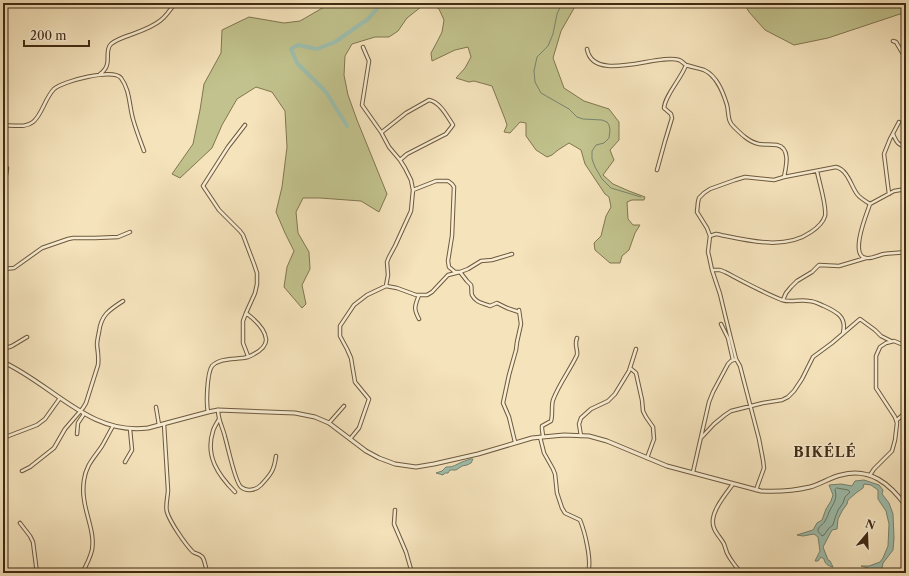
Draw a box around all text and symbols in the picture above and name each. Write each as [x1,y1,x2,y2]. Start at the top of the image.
scale bar [24,22,89,48]
text: 200 m [30,28,67,43]
district label: BIKÉLÉ [793,442,857,461]
north arrow [847,514,887,554]
text: N [863,516,877,533]

